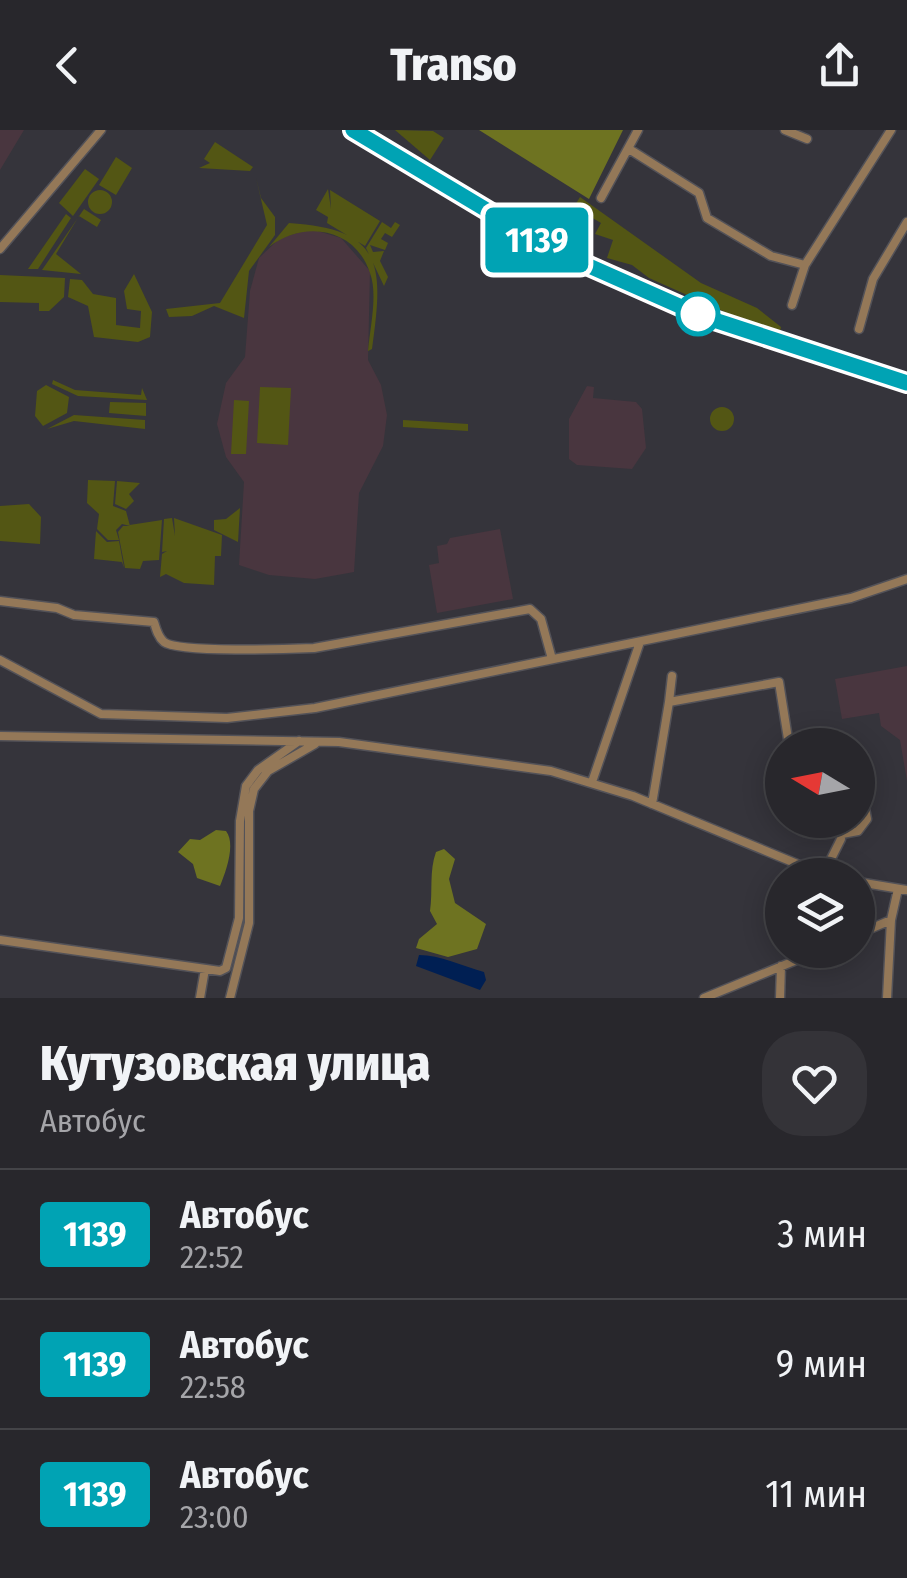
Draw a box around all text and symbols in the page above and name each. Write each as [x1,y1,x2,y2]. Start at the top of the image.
icon: back [40,38,95,93]
text: Transo [390,38,517,92]
icon: share [812,38,867,93]
line badge: 1139 [467,208,607,272]
text: 1139 [505,219,569,261]
unlabelled marker [677,293,719,335]
north arrow [765,728,875,838]
map controls [765,728,875,968]
button: layers [765,858,875,968]
button: heart [762,1031,867,1136]
text: Кутузовская улица [40,1035,430,1093]
text: Автобус [40,1102,146,1140]
text: Автобус [180,1192,309,1238]
text: 3 мин [777,1211,867,1257]
text: 1139 [63,1213,127,1255]
text: 22:52 [180,1238,244,1276]
text: Автобус [180,1322,309,1368]
text: 9 мин [776,1341,867,1387]
text: 1139 [63,1343,127,1385]
text: 22:58 [180,1368,246,1406]
text: Автобус [180,1452,309,1498]
text: 11 мин [765,1471,867,1517]
text: 1139 [63,1473,127,1515]
text: 23:00 [180,1498,249,1536]

